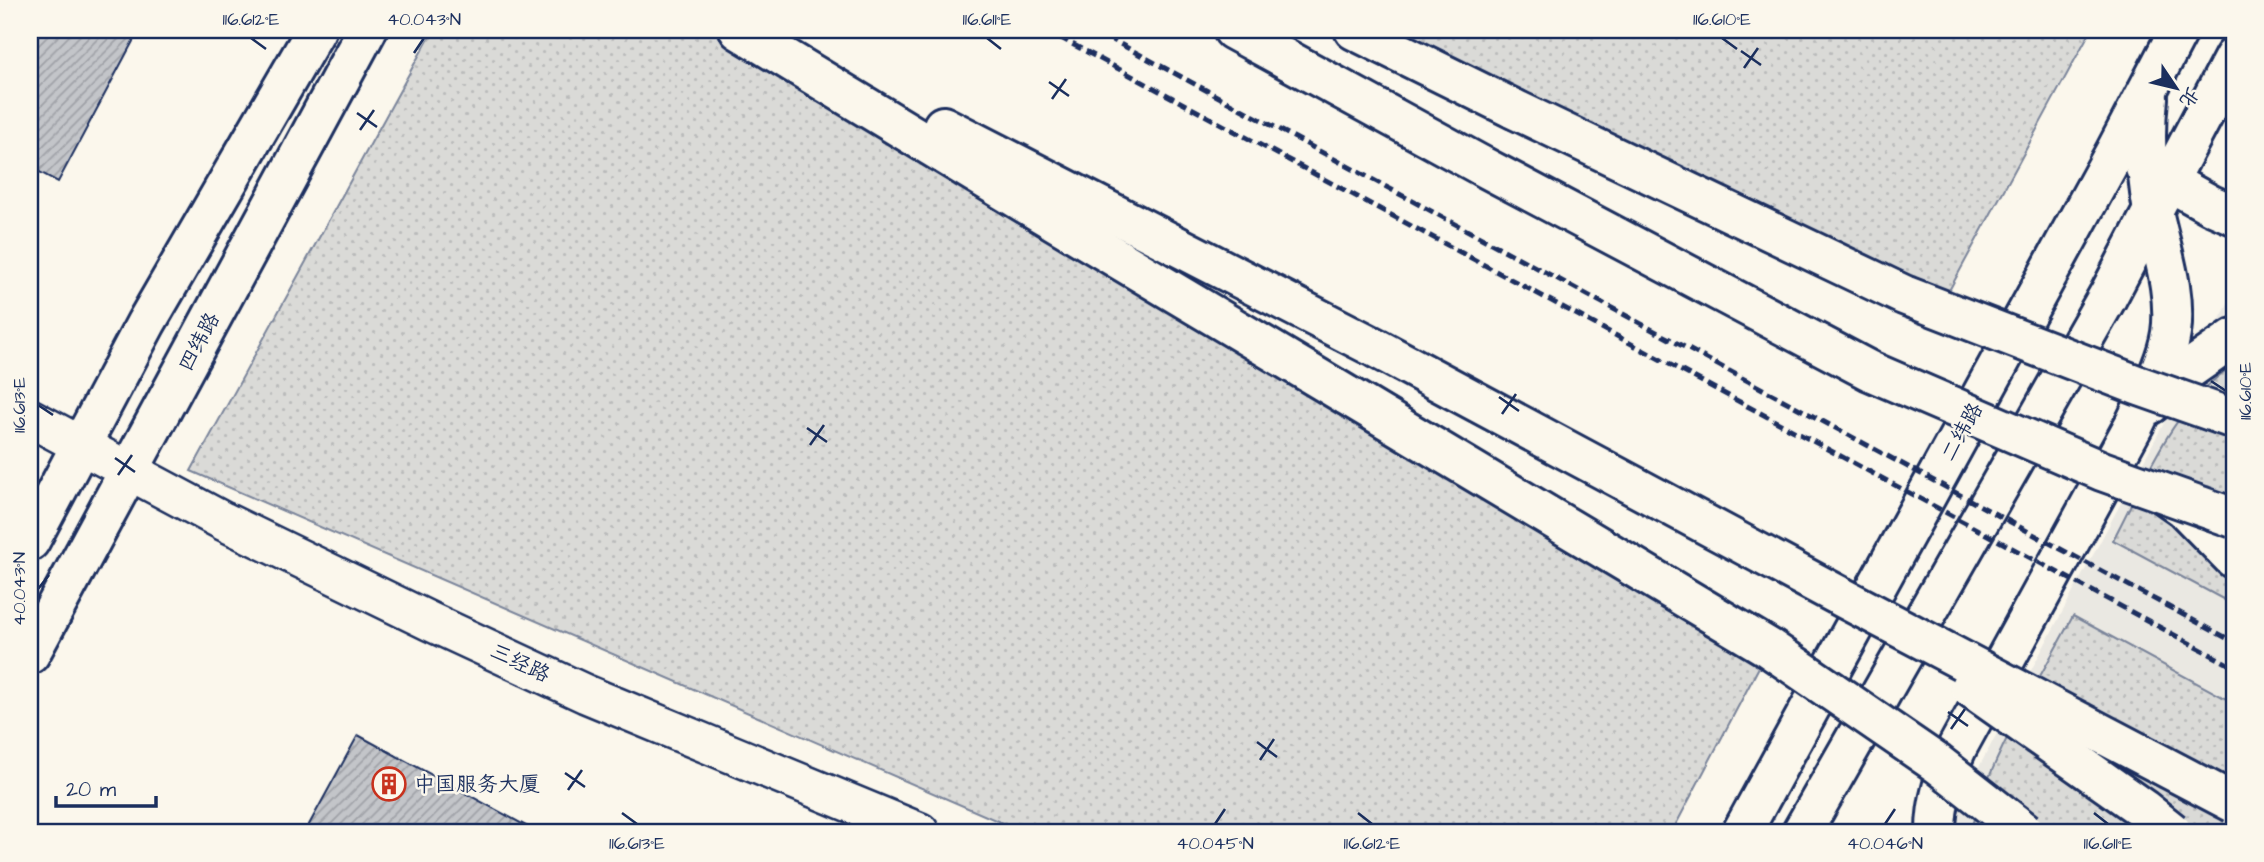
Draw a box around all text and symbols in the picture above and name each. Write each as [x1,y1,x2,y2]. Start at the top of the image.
text: 116.612°E [223,7,280,32]
text: 40.043°N [387,7,461,32]
text: 116.611°E [963,7,1012,32]
text: 116.610°E [1693,7,1751,32]
north arrow [2142,52,2212,122]
text: 北 [2172,81,2205,112]
street label: 四纬路 [171,307,227,377]
text: 116.610°E [2233,362,2258,420]
text: 116.613°E [7,377,32,433]
street label: 二纬路 [1934,397,1990,467]
text: 40.043°N [7,552,32,626]
street label: 三经路 [485,637,555,689]
scale bar [56,764,156,808]
building icon: 中国服务大厦 [370,765,408,803]
place label: 中国服务大厦 [414,770,540,799]
text: 20 m [66,775,117,804]
text: 116.613°E [609,831,665,856]
text: 40.045°N [1176,831,1254,856]
text: 116.612°E [1344,831,1401,856]
text: 40.046°N [1847,831,1923,856]
text: 116.611°E [2084,831,2133,856]

